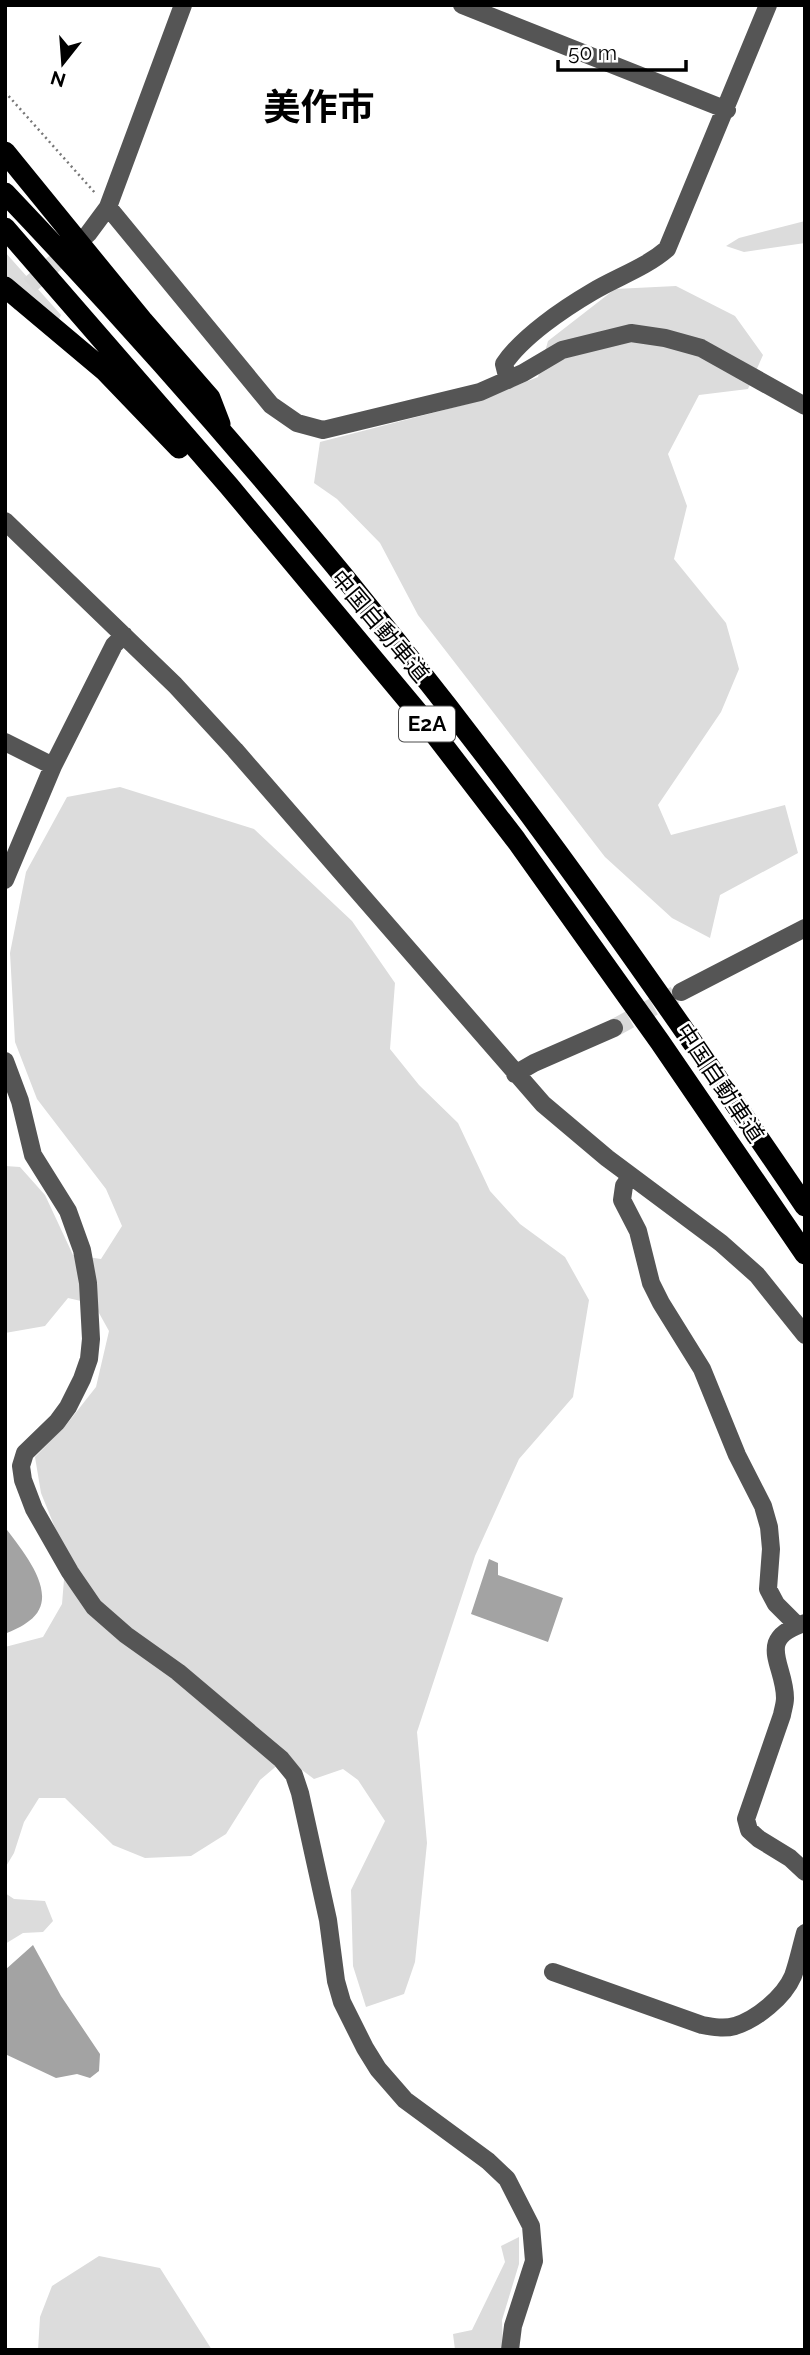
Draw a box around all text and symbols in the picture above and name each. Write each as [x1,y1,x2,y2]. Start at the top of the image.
north arrow [28,28,98,98]
scale bar [558,28,686,72]
text: 50 m [568,40,617,65]
text: N [48,67,68,92]
district label: 美作市 [264,85,375,129]
street label: 中国自動車道 [326,564,435,687]
road number: E2A [399,706,455,742]
street label: 中国自動車道 [671,1018,770,1147]

